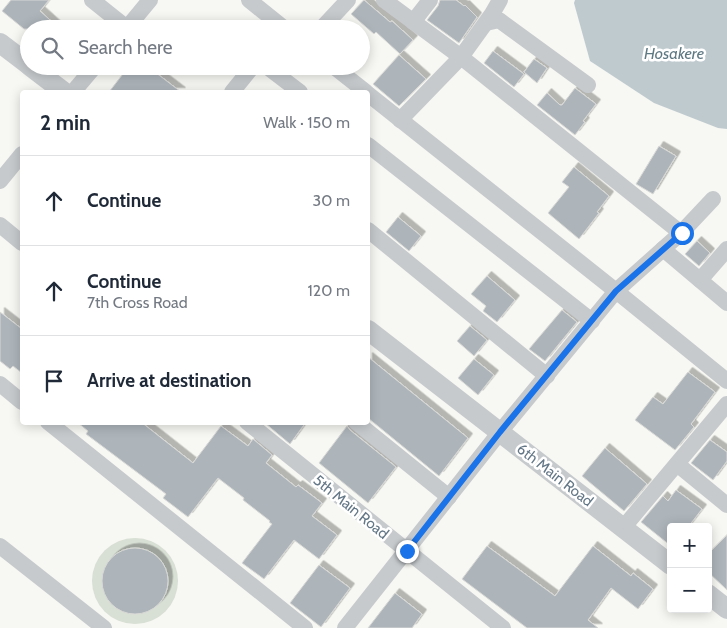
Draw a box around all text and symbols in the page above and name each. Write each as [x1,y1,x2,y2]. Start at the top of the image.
search box [20,20,370,75]
icon: search [38,34,66,62]
text: Search here [78,36,172,59]
water label: Hosakere [644,44,704,63]
text: 2 min [40,110,91,135]
text: Walk · 150 m [263,113,350,132]
icon: ahead [40,187,68,215]
text: Continue [87,189,161,212]
text: 30 m [313,191,350,210]
route start [671,222,694,245]
text: Continue [87,270,161,293]
icon: ahead [40,277,68,305]
text: 120 m [308,281,350,300]
text: 7th Cross Road [87,293,188,312]
icon: arrive [40,367,68,395]
text: Arrive at destination [87,369,251,392]
street label: 6th Main Road [513,440,597,510]
street label: 5th Main Road [310,471,392,543]
map controls [667,523,712,613]
button: + [667,523,712,568]
route end [396,540,419,563]
button: − [667,568,712,613]

